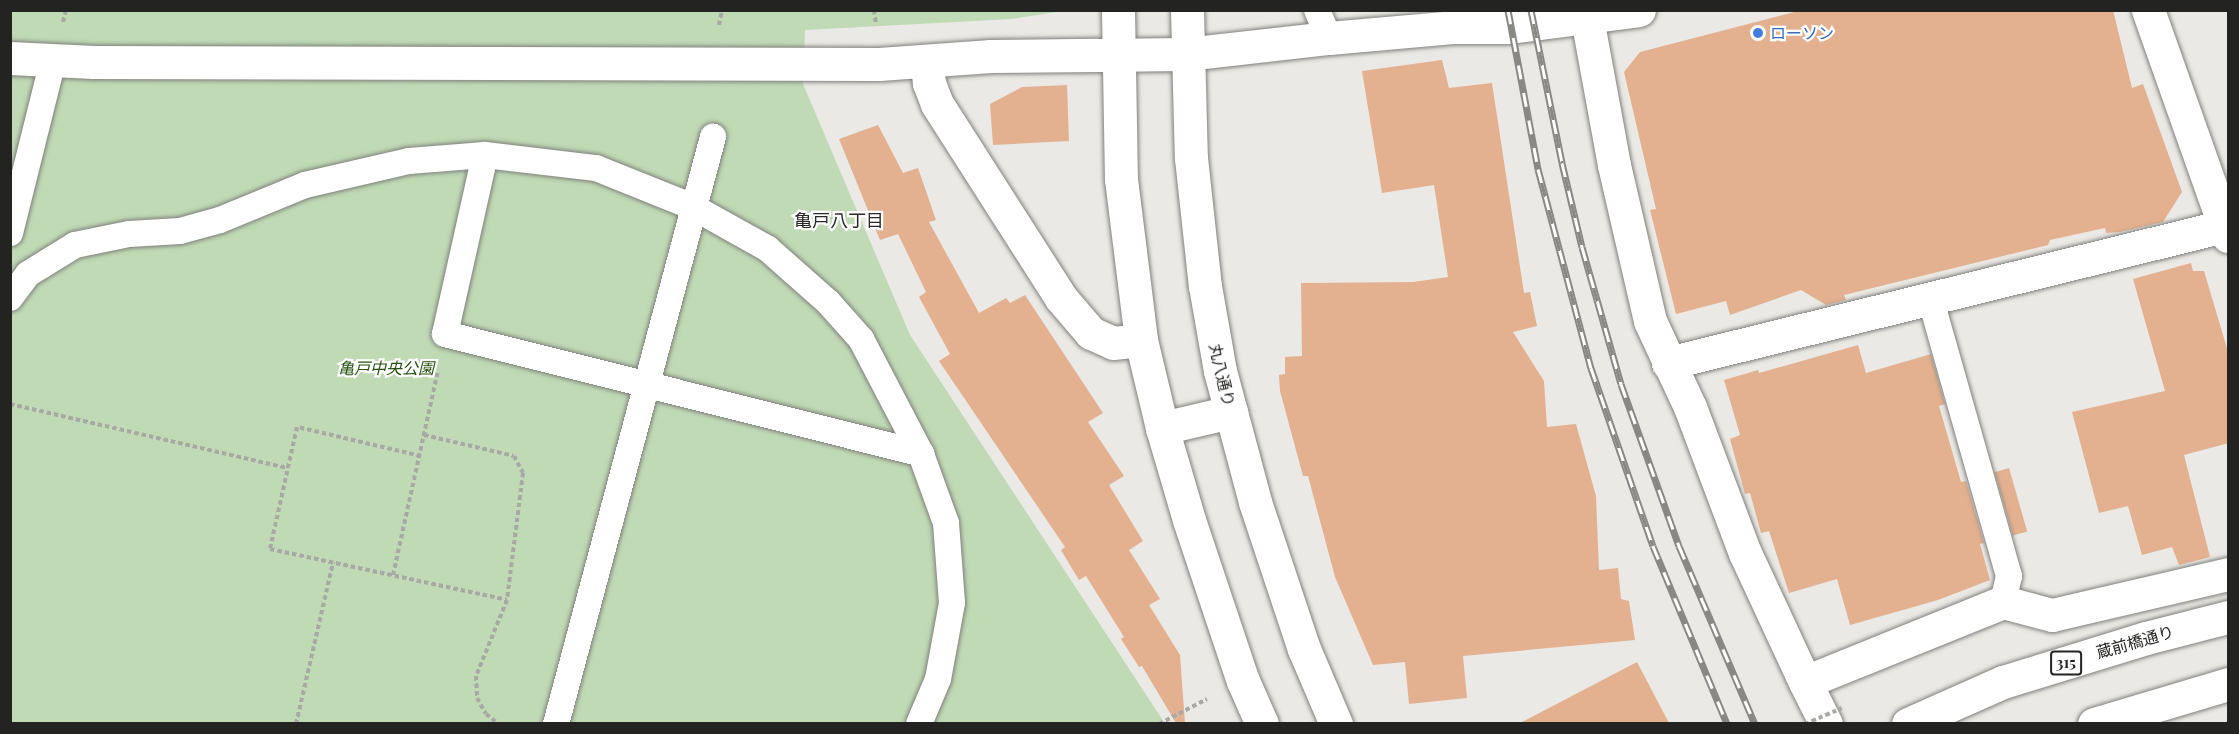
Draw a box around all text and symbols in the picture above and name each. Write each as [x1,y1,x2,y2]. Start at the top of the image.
place label: ローソン [1770,23,1834,43]
marker: ローソン [1751,26,1765,40]
district label: 亀戸八丁目 [794,209,884,231]
street label: 丸八通り [1205,342,1239,408]
park label: 亀戸中央公園 [338,358,434,378]
street label: 蔵前橋通り [2094,622,2176,662]
road number: 315 [2050,651,2082,675]

